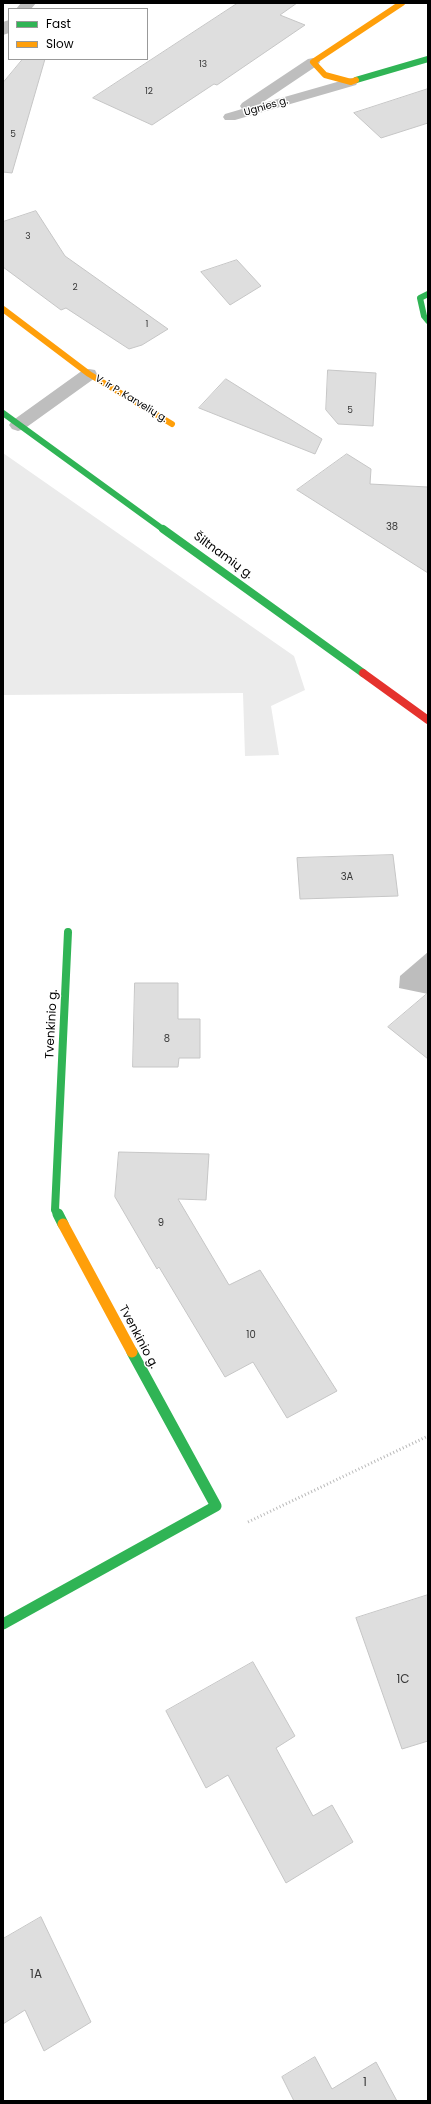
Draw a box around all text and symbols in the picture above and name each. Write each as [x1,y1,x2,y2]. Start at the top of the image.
legend [8,8,148,60]
text: Fast [46,15,71,32]
text: Slow [46,35,74,52]
house number: 13 [199,60,207,70]
house number: 12 [145,87,153,97]
street label: Ugnies g. [243,95,289,119]
house number: 5 [10,130,16,140]
house number: 3 [25,232,31,242]
house number: 2 [72,283,78,293]
house number: 1 [146,320,148,330]
street label: V. ir P. Karvelių g. [93,373,169,425]
house number: 5 [347,406,353,416]
house number: 38 [386,521,398,533]
street label: Šiltnamių g. [190,530,256,582]
house number: 3A [341,871,353,883]
street label: Tvenkinio g. [43,989,61,1059]
house number: 8 [164,1033,170,1045]
house number: 9 [158,1217,164,1229]
street label: Tvenkinio g. [115,1303,161,1371]
house number: 10 [246,1329,256,1341]
house number: 1C [396,1673,410,1687]
house number: 1A [30,1968,42,1982]
house number: 1 [363,2076,367,2090]

